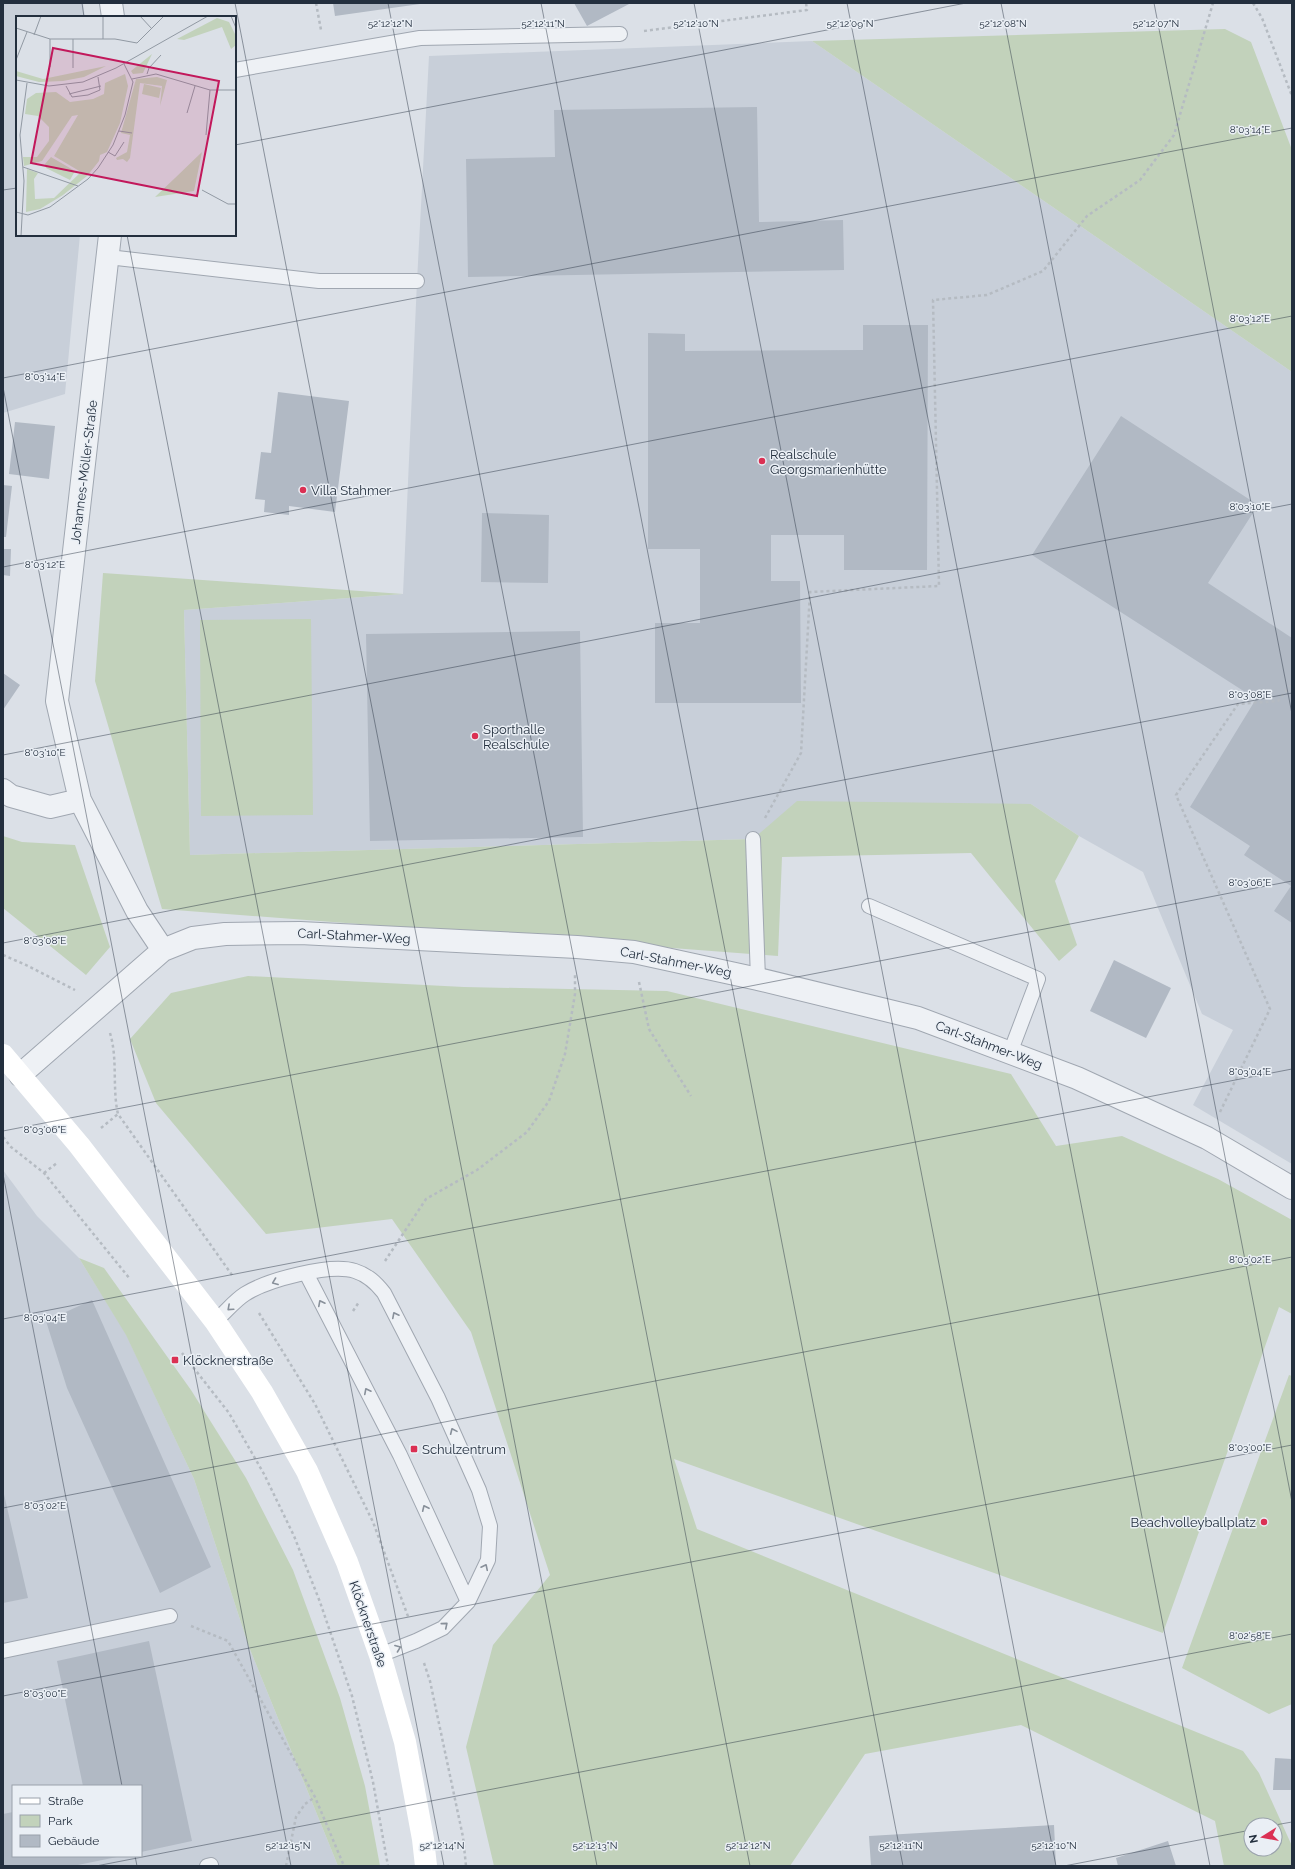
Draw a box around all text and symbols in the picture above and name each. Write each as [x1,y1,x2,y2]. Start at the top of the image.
inset map [16,16,236,236]
text: 52°12'12"N [368,18,412,29]
text: 52°12'11"N [521,18,565,29]
text: 52°12'10"N [673,18,719,29]
text: 52°12'09"N [827,18,874,29]
text: 52°12'08"N [979,18,1027,29]
text: 52°12'07"N [1133,18,1179,29]
text: 8°03'14"E [1230,124,1270,135]
text: 8°03'12"E [1230,313,1270,324]
text: 8°03'14"E [25,371,65,382]
street label: Johannes-Möller-Straße [68,399,100,545]
place label: Realschule Georgsmarienhütte [770,447,887,477]
marker: Realschule Georgsmarienhütte [757,456,767,466]
place label: Villa Stahmer [311,483,392,498]
marker: Villa Stahmer [298,485,308,495]
text: 8°03'10"E [1229,501,1271,512]
text: 8°03'12"E [25,559,65,570]
text: 8°03'08"E [1229,689,1271,700]
place label: Sporthalle Realschule [483,722,550,752]
marker: Sporthalle Realschule [470,731,480,741]
text: 8°03'10"E [24,747,66,758]
text: 8°03'06"E [1229,877,1271,888]
street label: Carl-Stahmer-Weg [297,926,411,946]
text: 8°03'08"E [24,935,66,946]
street label: Carl-Stahmer-Weg [619,944,733,980]
street label: Carl-Stahmer-Weg [933,1018,1045,1072]
text: 8°03'04"E [1229,1066,1271,1077]
text: 8°03'06"E [24,1124,66,1135]
text: 8°03'02"E [1229,1254,1271,1265]
one-way arrow [272,1277,279,1286]
one-way arrow [319,1300,326,1307]
one-way arrow [228,1303,235,1310]
one-way arrow [392,1311,400,1319]
text: 8°03'04"E [24,1312,66,1323]
place label: Klöcknerstraße [183,1353,274,1368]
marker: Klöcknerstraße [170,1355,180,1365]
one-way arrow [364,1388,372,1395]
one-way arrow [450,1427,458,1435]
place label: Schulzentrum [422,1442,506,1457]
text: 8°03'00"E [1229,1442,1271,1453]
marker: Schulzentrum [409,1444,419,1454]
text: 8°03'02"E [24,1500,66,1511]
one-way arrow [422,1504,430,1512]
place label: Beachvolleyballplatz [1131,1515,1256,1530]
marker: Beachvolleyballplatz [1259,1517,1269,1527]
one-way arrow [480,1563,488,1571]
street label: Klöcknerstraße [346,1579,390,1670]
one-way arrow [440,1623,447,1630]
text: 8°02'58"E [1229,1630,1271,1641]
one-way arrow [394,1645,401,1653]
text: 8°03'00"E [24,1688,66,1699]
legend [12,1785,142,1857]
text: Straße [48,1794,84,1808]
text: Park [48,1814,73,1828]
north arrow [1243,1817,1283,1857]
text: N [1246,1833,1261,1844]
text: Gebäude [48,1834,99,1848]
text: 52°12'15"N [266,1840,310,1851]
text: 52°12'14"N [420,1840,464,1851]
text: 52°12'13"N [573,1840,617,1851]
text: 52°12'12"N [726,1840,770,1851]
text: 52°12'11"N [879,1840,923,1851]
text: 52°12'10"N [1031,1840,1077,1851]

